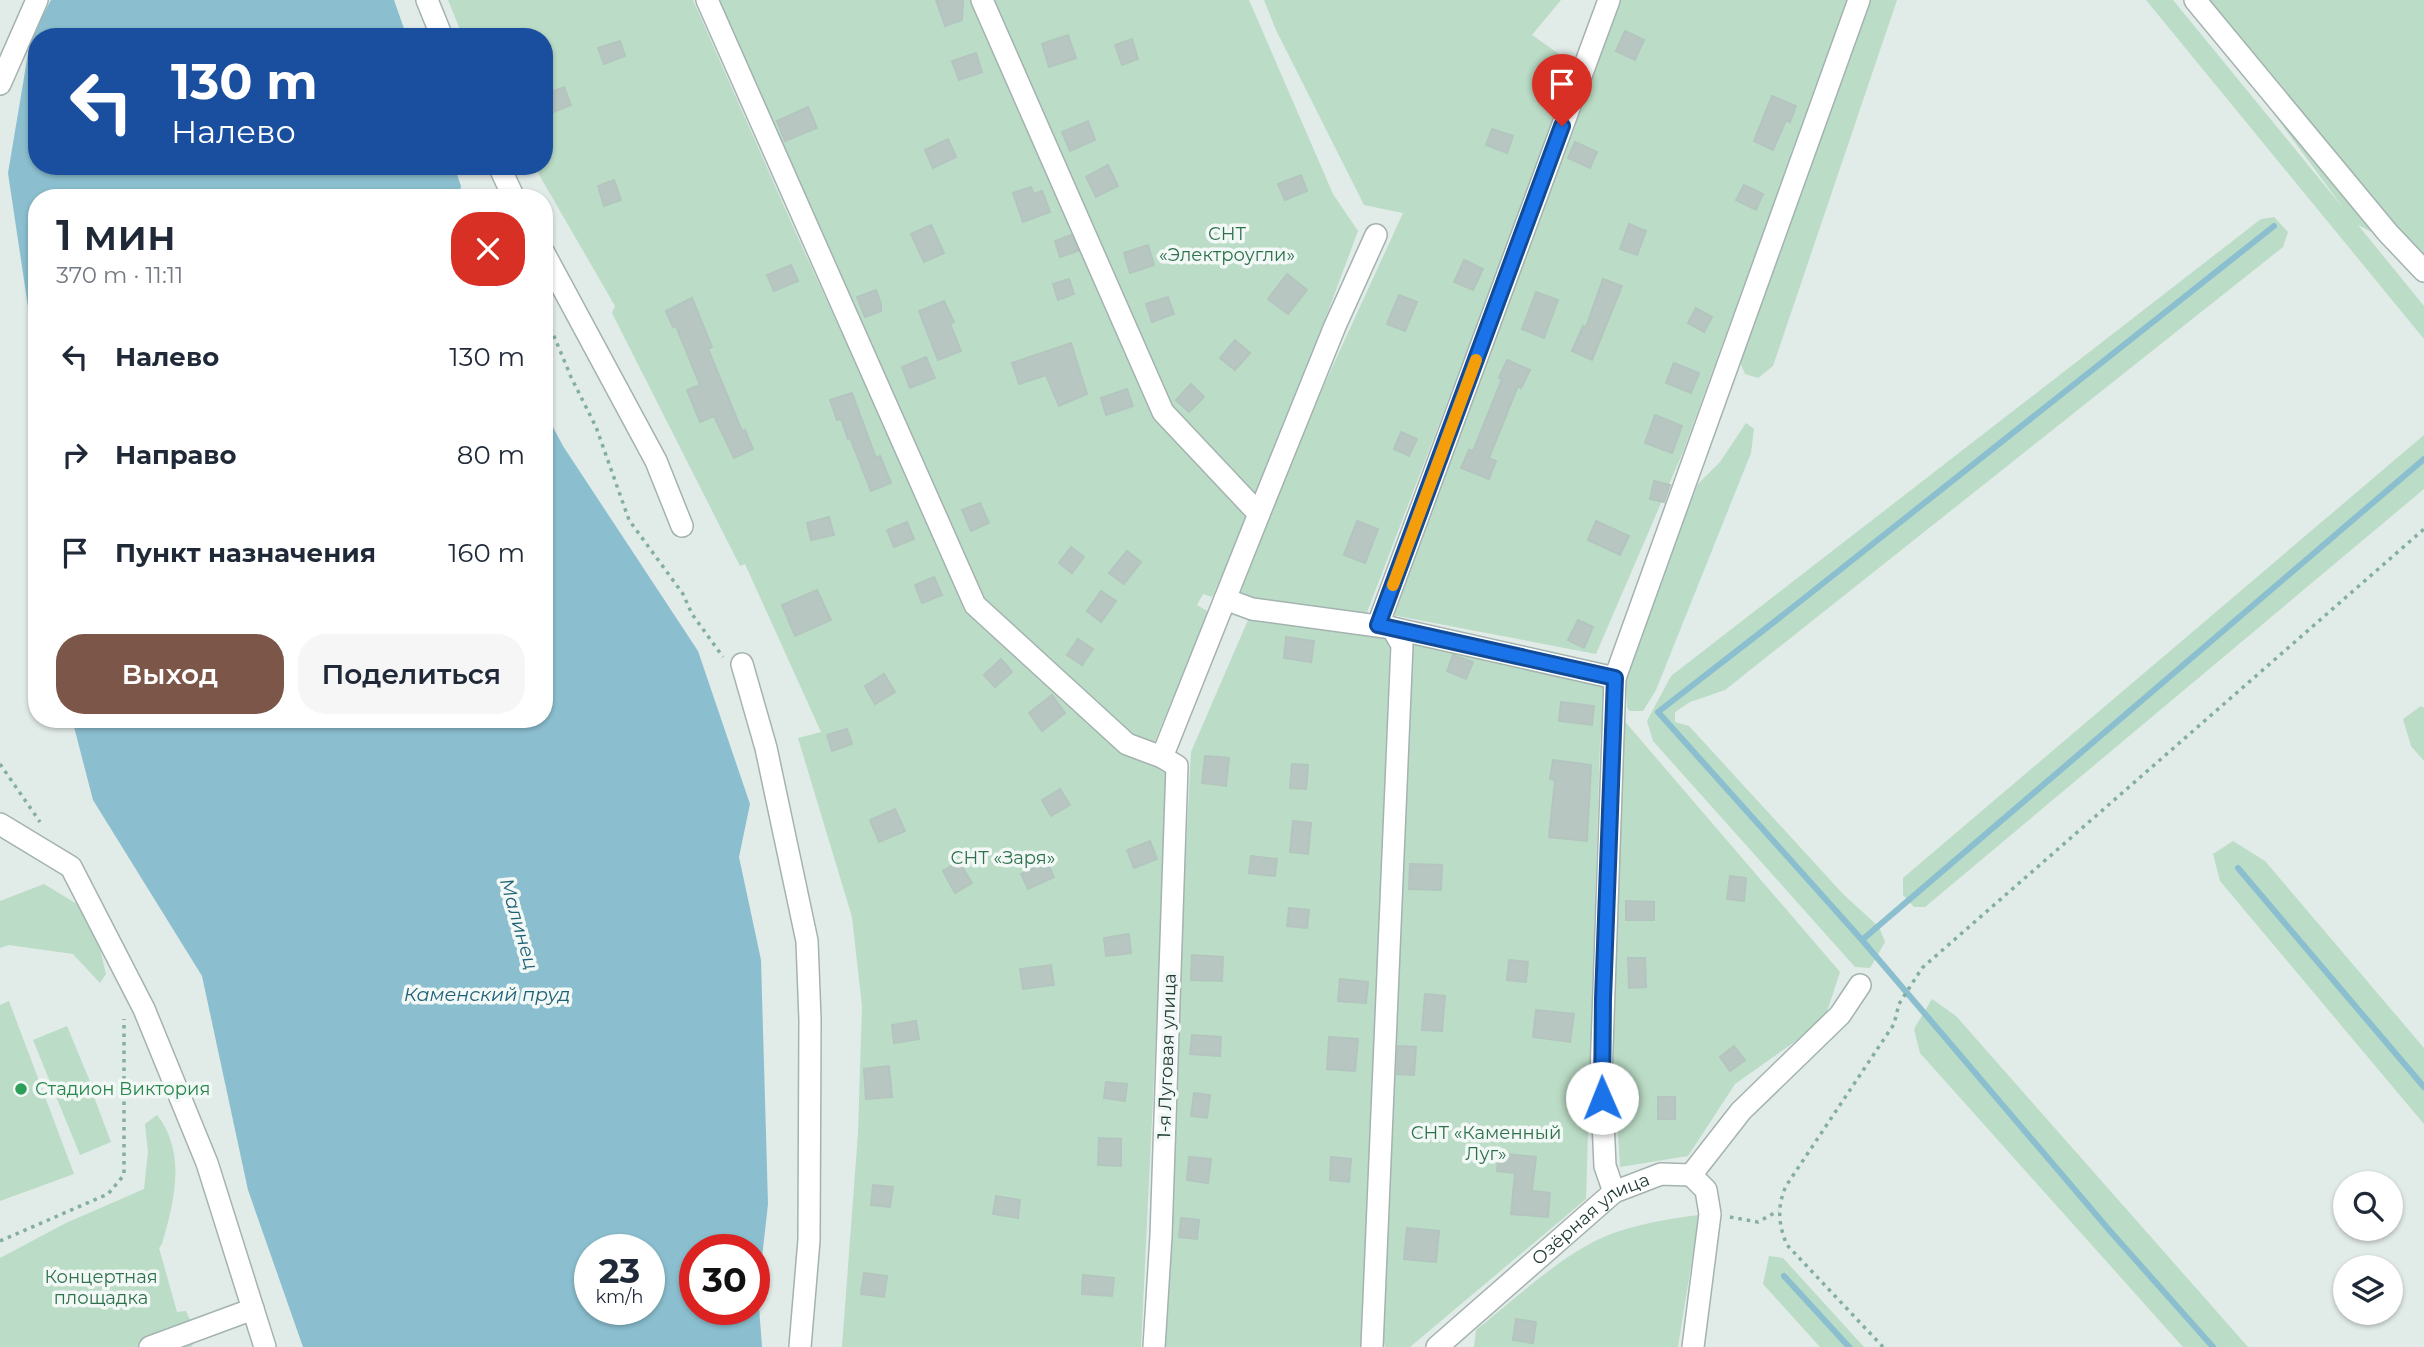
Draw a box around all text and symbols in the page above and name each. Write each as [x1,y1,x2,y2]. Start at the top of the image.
text: 130 m [171,52,318,111]
pin [1532,54,1592,126]
icon: left [56,56,147,147]
icon: arrive [1543,65,1581,103]
text: Налево [171,112,296,151]
text: 1 мин [56,209,176,261]
button: close [451,212,525,286]
park label: СНТ «Электроугли» [1159,223,1295,266]
text: 370 m · 11:11 [56,261,183,289]
icon: left [56,338,94,376]
text: Налево [115,341,219,373]
text: 130 m [449,341,525,373]
icon: right [56,436,94,474]
text: Направо [115,439,236,471]
text: 80 m [457,439,525,471]
icon: arrive [56,534,94,572]
text: Пункт назначения [115,537,376,569]
text: 160 m [448,537,525,569]
button: Выход [56,634,284,714]
button: Поделиться [298,634,525,714]
park label: СНТ «Заря» [951,847,1055,869]
water label: Малинец [495,876,543,972]
street label: 1-я Луговая улица [1153,973,1181,1139]
water label: Каменский пруд [404,983,570,1006]
position arrow [1565,1061,1639,1135]
place label: Стадион Виктория [35,1078,210,1100]
marker: Стадион Виктория [13,1081,29,1097]
park label: СНТ «Каменный Луг» [1411,1122,1561,1165]
street label: Озёрная улица [1527,1168,1653,1270]
map controls [2333,1171,2403,1325]
button: search [2333,1171,2403,1241]
speed limit sign: 30 [679,1234,770,1325]
text: 23 [599,1249,640,1292]
button: layers [2333,1255,2403,1325]
park label: Концертная площадка [44,1266,158,1309]
text: km/h [595,1286,644,1308]

